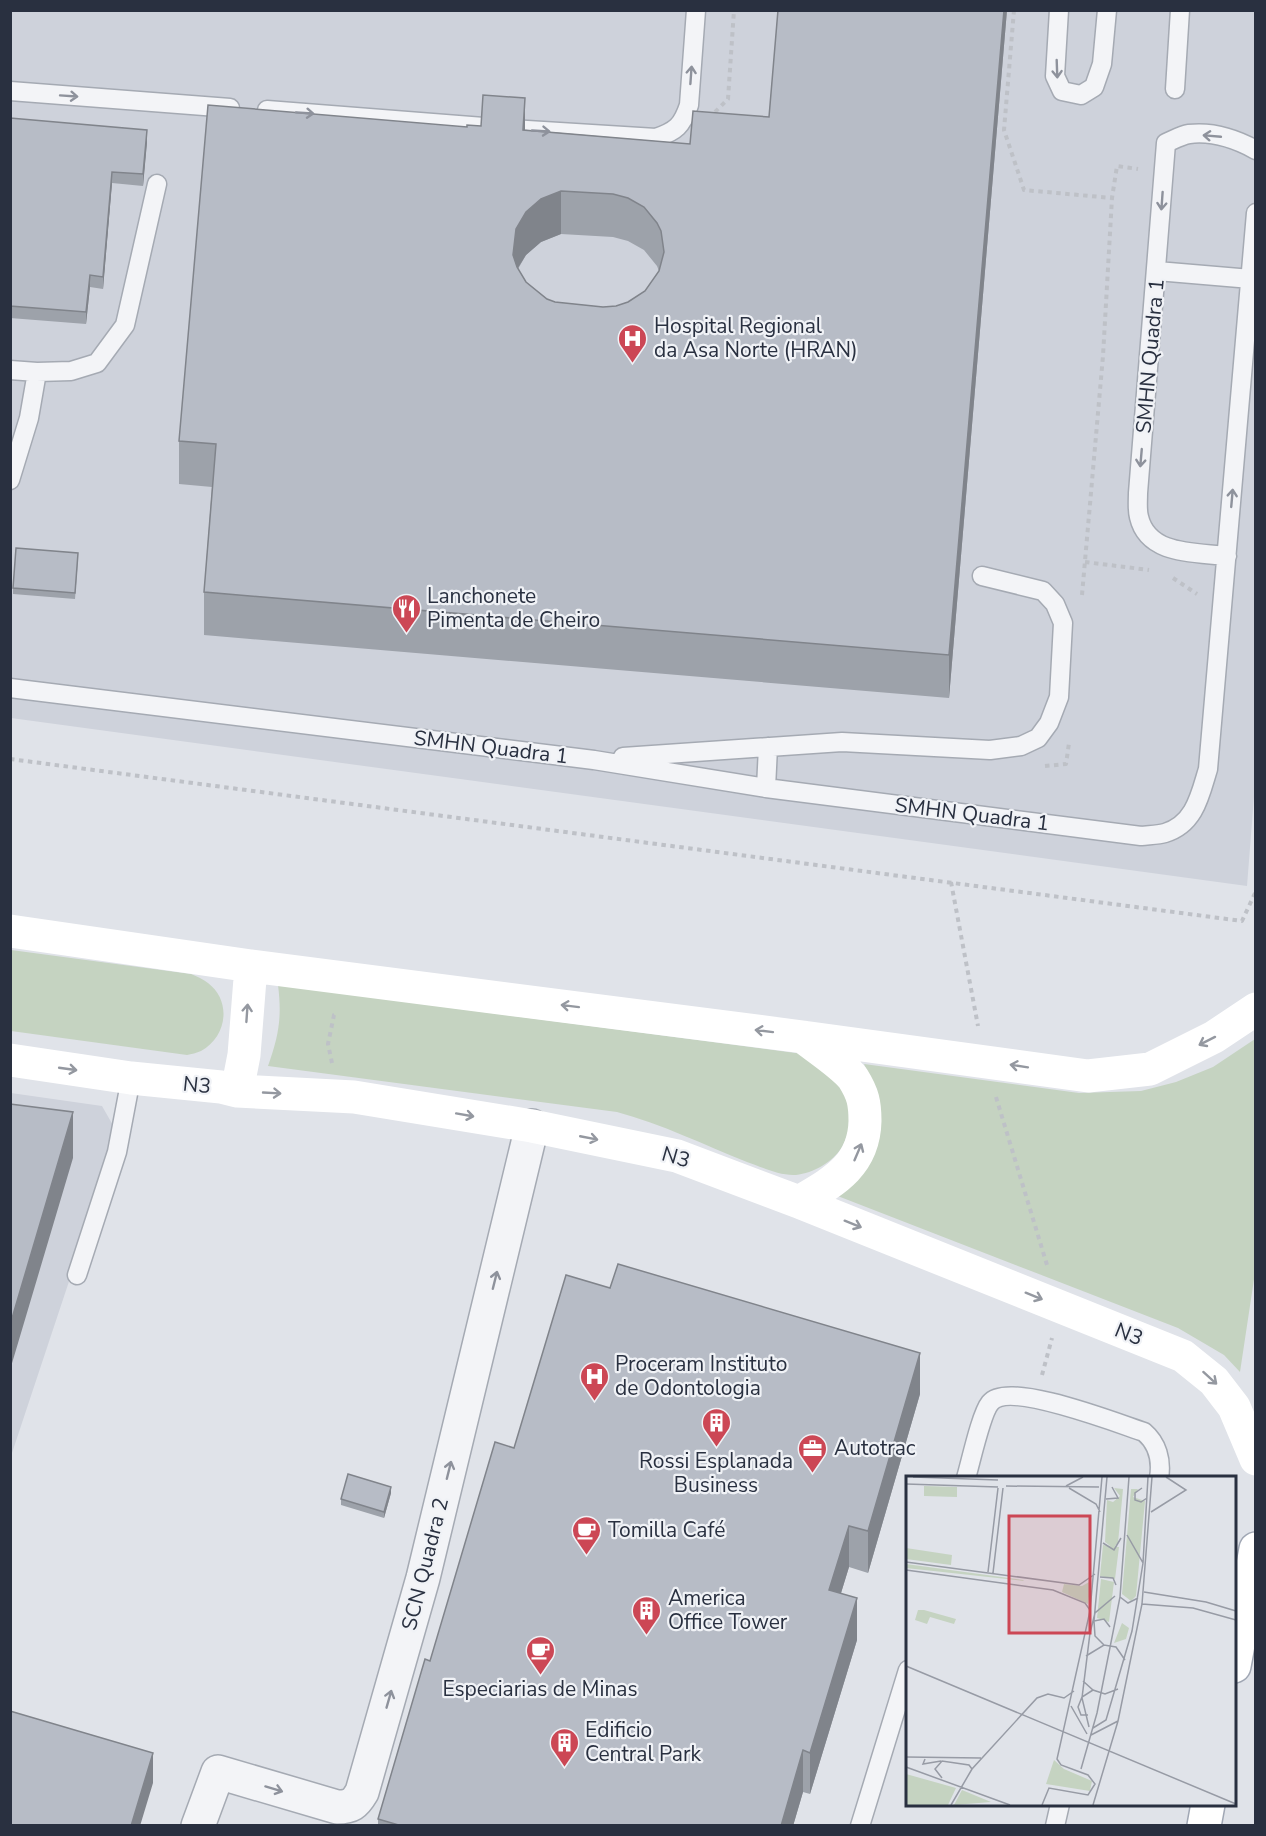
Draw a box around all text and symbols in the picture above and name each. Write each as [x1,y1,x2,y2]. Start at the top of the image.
one-way arrow [1051,58,1062,78]
one-way arrow [686,65,697,85]
one-way arrow [58,91,78,102]
one-way arrow [295,108,315,119]
one-way arrow [531,125,551,136]
one-way arrow [1202,130,1222,141]
one-way arrow [1156,191,1167,210]
street label: SMHN Quadra 1 [1129,277,1171,435]
place label: Hospital Regional da Asa Norte (HRAN) [654,312,858,364]
hospital icon: Hospital Regional da Asa Norte (HRAN) [617,322,649,364]
one-way arrow [1135,448,1146,468]
one-way arrow [1227,488,1238,508]
place label: Lanchonete Pimenta de Cheiro [427,582,600,634]
restaurant icon: Lanchonete Pimenta de Cheiro [390,592,422,634]
street label: SMHN Quadra 1 [412,724,570,770]
street label: SMHN Quadra 1 [893,791,1051,837]
one-way arrow [561,1000,581,1011]
one-way arrow [242,1003,253,1023]
one-way arrow [754,1026,774,1037]
one-way arrow [1198,1036,1216,1047]
one-way arrow [1010,1060,1030,1071]
one-way arrow [58,1063,78,1074]
street label: N3 [182,1070,212,1100]
one-way arrow [262,1087,282,1099]
one-way arrow [455,1110,475,1121]
one-way arrow [579,1133,598,1144]
street label: N3 [659,1140,693,1174]
one-way arrow [853,1143,864,1161]
one-way arrow [843,1219,862,1230]
one-way arrow [489,1271,501,1290]
one-way arrow [1025,1291,1043,1302]
street label: N3 [1111,1316,1147,1352]
place label: Proceram Instituto de Odontologia [615,1350,787,1402]
hospital icon: Proceram Instituto de Odontologia [578,1360,610,1402]
one-way arrow [1202,1371,1217,1385]
building icon: Rossi Esplanada Business [700,1406,732,1448]
office icon: Autotrac [797,1432,829,1474]
place label: Autotrac [834,1434,916,1462]
place label: Rossi Esplanada Business [639,1447,793,1499]
one-way arrow [443,1461,455,1480]
inset map [906,1476,1236,1806]
street label: SCN Quadra 2 [395,1495,455,1633]
cafe icon: Tomilla Café [571,1514,603,1556]
place label: Tomilla Café [608,1516,725,1544]
place label: America Office Tower [668,1584,788,1636]
building icon: America Office Tower [631,1594,663,1636]
cafe icon: Especiarias de Minas [524,1634,556,1676]
place label: Especiarias de Minas [442,1675,638,1703]
one-way arrow [383,1690,395,1709]
place label: Edificio Central Park [585,1716,701,1768]
building icon: Edificio Central Park [548,1726,580,1768]
one-way arrow [264,1784,283,1795]

